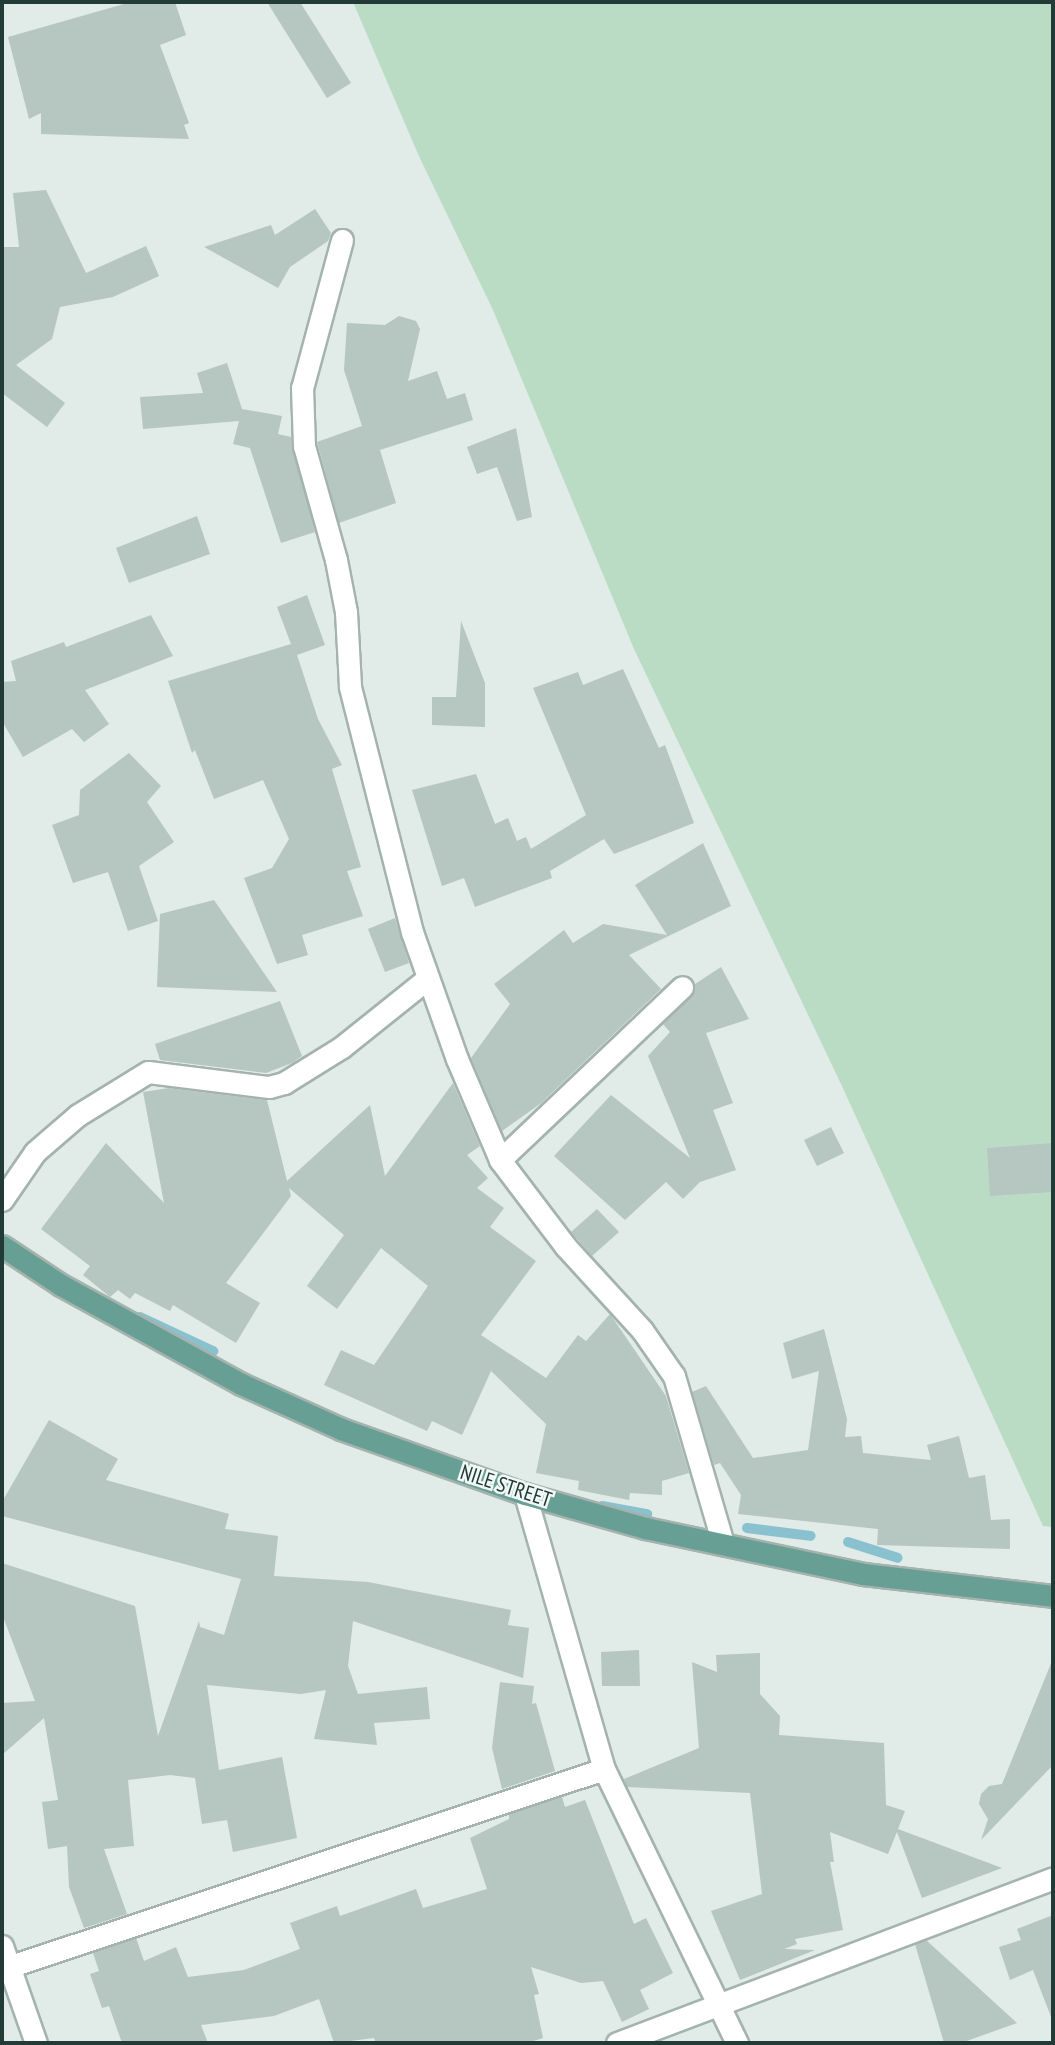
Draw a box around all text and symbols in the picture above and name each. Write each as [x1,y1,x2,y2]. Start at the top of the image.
street label: NILE STREET [457,1459,555,1513]

